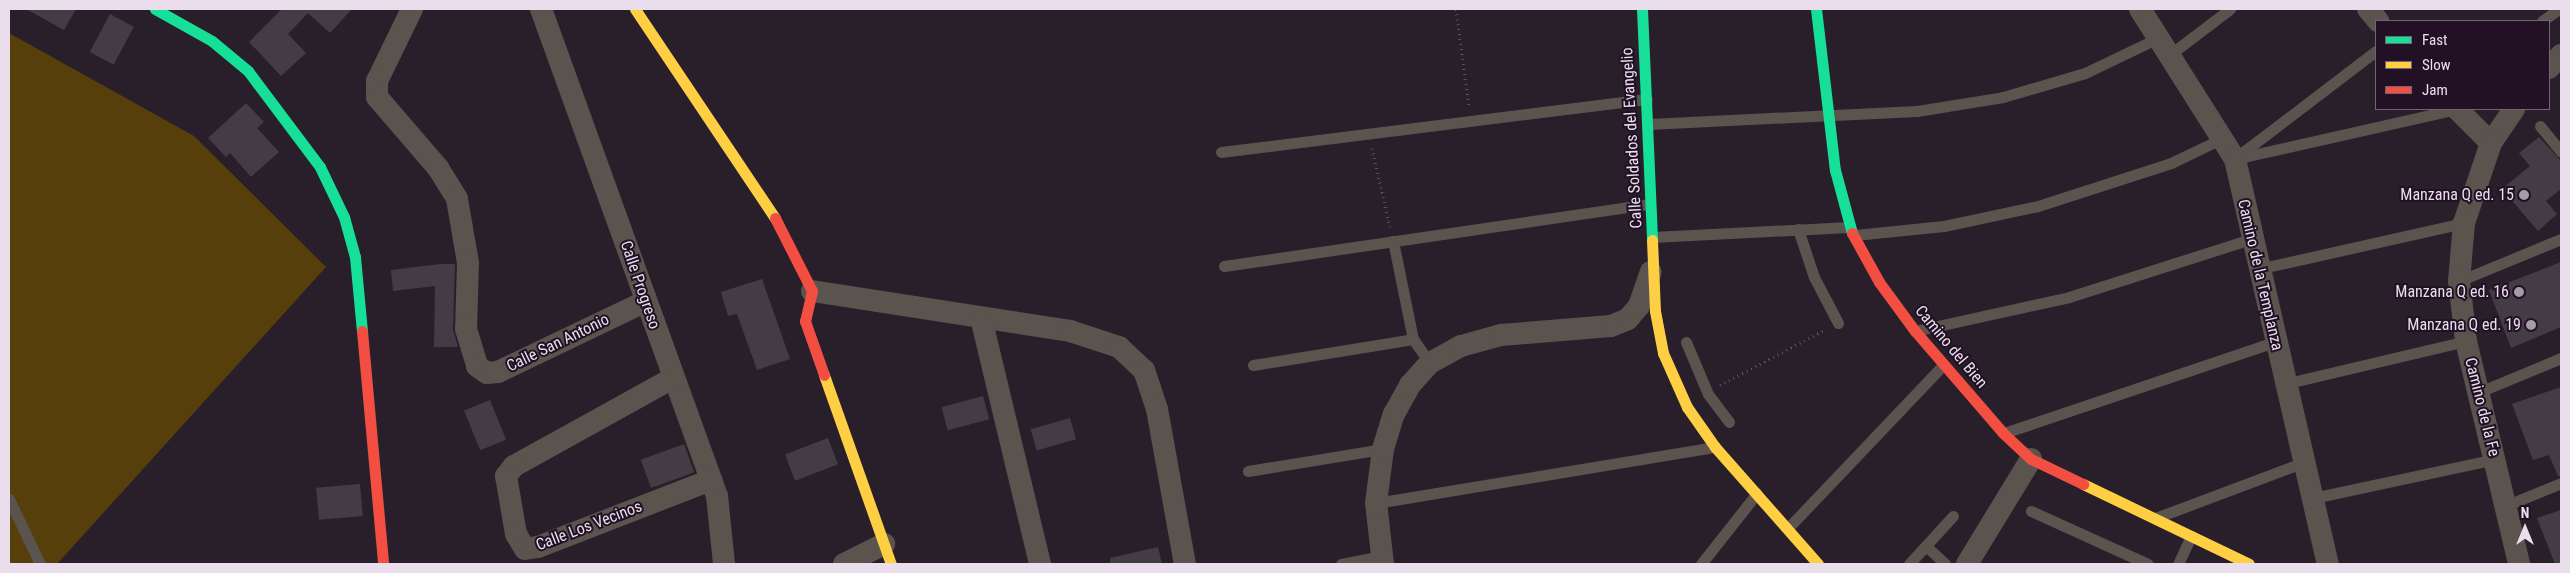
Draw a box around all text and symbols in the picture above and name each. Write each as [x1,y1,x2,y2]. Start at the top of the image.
legend [2375,20,2550,110]
text: Fast [2422,31,2447,49]
street label: Calle Soldados del Evangelio [1618,47,1646,229]
text: Slow [2422,56,2451,74]
text: Jam [2422,81,2448,99]
place label: Manzana Q ed. 15 [2400,185,2514,205]
marker: Manzana Q ed. 15 [2518,189,2530,201]
street label: Camino de la Templanza [2233,197,2287,353]
street label: Calle Progreso [616,238,664,332]
place label: Manzana Q ed. 16 [2395,282,2509,302]
marker: Manzana Q ed. 16 [2513,286,2525,298]
street label: Camino del Bien [1911,302,1991,392]
street label: Calle San Antonio [504,310,612,376]
place label: Manzana Q ed. 19 [2407,315,2521,335]
marker: Manzana Q ed. 19 [2525,319,2537,331]
street label: Camino de la Fe [2460,356,2504,458]
street label: Calle Los Vecinos [533,497,645,555]
north arrow [2500,503,2550,553]
text: N [2521,505,2529,521]

